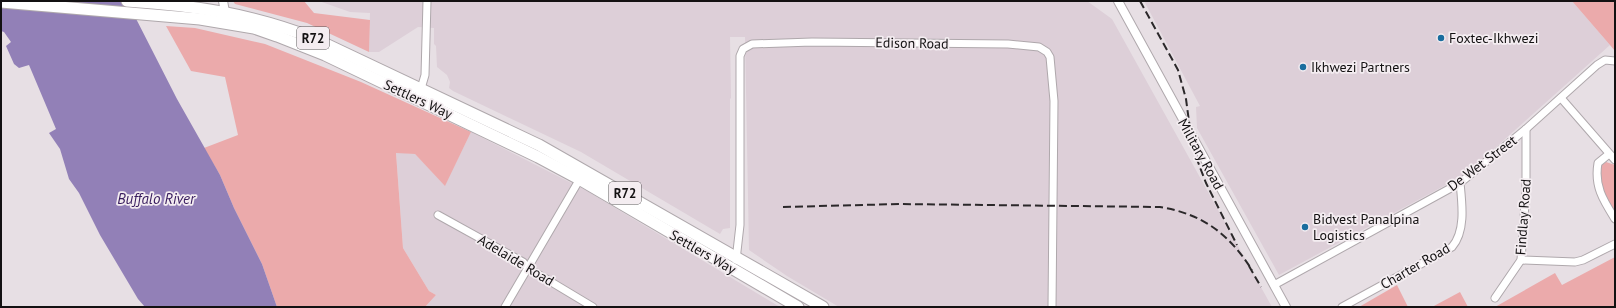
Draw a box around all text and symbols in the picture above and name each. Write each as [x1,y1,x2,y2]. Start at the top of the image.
road number: R72 [297,27,329,49]
place label: Foxtec-Ikhwezi [1449,29,1538,47]
street label: Edison Road [875,33,949,53]
marker: Foxtec-Ikhwezi [1436,33,1446,43]
place label: Ikhwezi Partners [1311,58,1410,76]
marker: Ikhwezi Partners [1298,62,1308,72]
street label: Settlers Way [381,75,456,123]
street label: Military Road [1174,115,1228,193]
street label: De Wet Street [1444,131,1520,195]
street label: Findlay Road [1511,178,1535,256]
road number: R72 [609,182,641,204]
water label: Buffalo River [117,189,196,208]
place label: Bidvest Panalpina Logistics [1313,210,1419,244]
marker: Bidvest Panalpina Logistics [1300,222,1310,232]
street label: Settlers Way [667,226,740,278]
street label: Adelaide Road [475,230,557,290]
street label: Charter Road [1377,239,1453,293]

